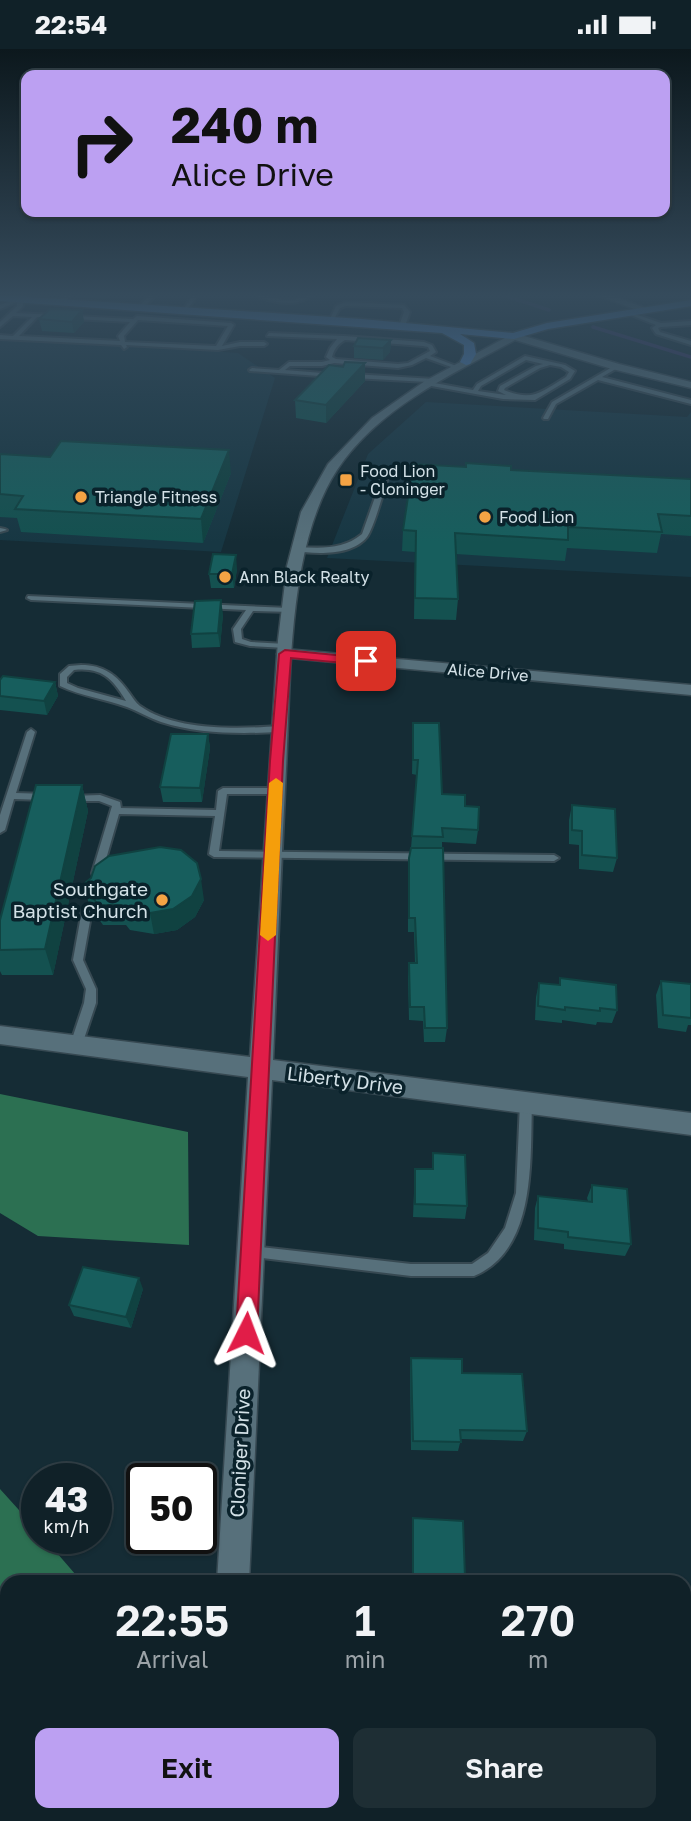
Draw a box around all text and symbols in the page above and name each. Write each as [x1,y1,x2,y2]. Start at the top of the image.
text: 22:54 [35,9,107,40]
text: 240 m [171,95,319,154]
icon: right [56,98,147,189]
text: Alice Drive [171,155,334,193]
place label: Food Lion - Cloninger [360,461,445,499]
marker: Food Lion - Cloninger [338,472,354,488]
place label: Triangle Fitness [95,487,217,507]
marker: Triangle Fitness [73,489,89,505]
place label: Food Lion [499,507,574,527]
marker: Food Lion [477,509,493,525]
place label: Ann Black Realty [239,567,370,587]
marker: Ann Black Realty [217,569,233,585]
pin [336,631,396,691]
icon: arrive [347,642,385,680]
street label: Alice Drive [447,658,529,686]
place label: Southgate Baptist Church [12,877,148,922]
marker: Southgate Baptist Church [154,892,170,908]
street label: Liberty Drive [286,1061,404,1098]
position arrow [209,1296,283,1370]
street label: Cloniger Drive [225,1388,254,1518]
speed limit sign: 50 [126,1463,217,1554]
text: 43 [45,1478,88,1520]
text: km/h [44,1515,89,1537]
text: 22:55 [115,1595,229,1645]
text: 1 [354,1595,376,1645]
text: 270 [501,1595,575,1645]
text: Arrival [136,1645,208,1673]
text: min [345,1645,385,1673]
text: m [528,1645,548,1673]
button: Exit [35,1728,339,1808]
button: Share [353,1728,656,1808]

